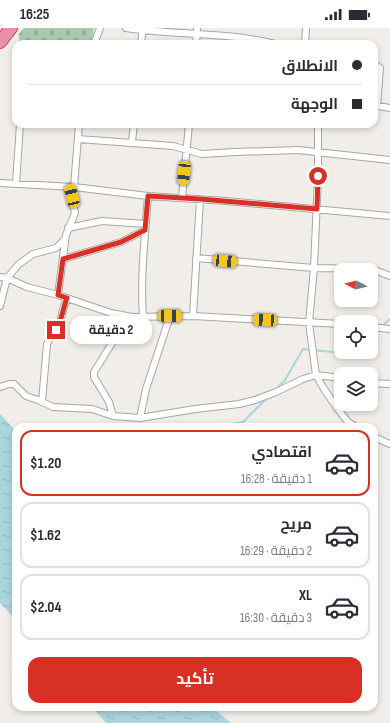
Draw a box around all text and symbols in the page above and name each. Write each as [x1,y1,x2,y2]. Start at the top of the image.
text: 16:25 [20,5,49,24]
text: الانطلاق [282,57,338,76]
text: الوجهة [291,95,338,114]
car [177,160,191,186]
route start [309,167,327,185]
car [63,183,81,209]
car [213,254,237,268]
north arrow [334,263,378,307]
map controls [334,263,378,411]
car [158,310,182,322]
car [253,313,277,327]
button: locate [334,315,378,359]
callout: 2 دقيقة [70,316,152,344]
route end [47,321,65,339]
text: 2 دقيقة [89,322,133,338]
button: layers [334,367,378,411]
text: اقتصادي [252,443,312,462]
icon: car [324,445,360,481]
text: $1.20 [30,454,61,473]
text: 1 دقيقة · 16:28 [241,471,312,487]
text: مريح [280,515,312,534]
icon: car [324,517,360,553]
text: $1.62 [30,526,61,545]
text: 2 دقيقة · 16:29 [240,543,312,559]
text: XL [299,586,312,605]
icon: car [324,589,360,625]
text: $2.04 [30,598,61,617]
text: 3 دقيقة · 16:30 [240,610,312,626]
button: تأكيد [28,657,362,703]

